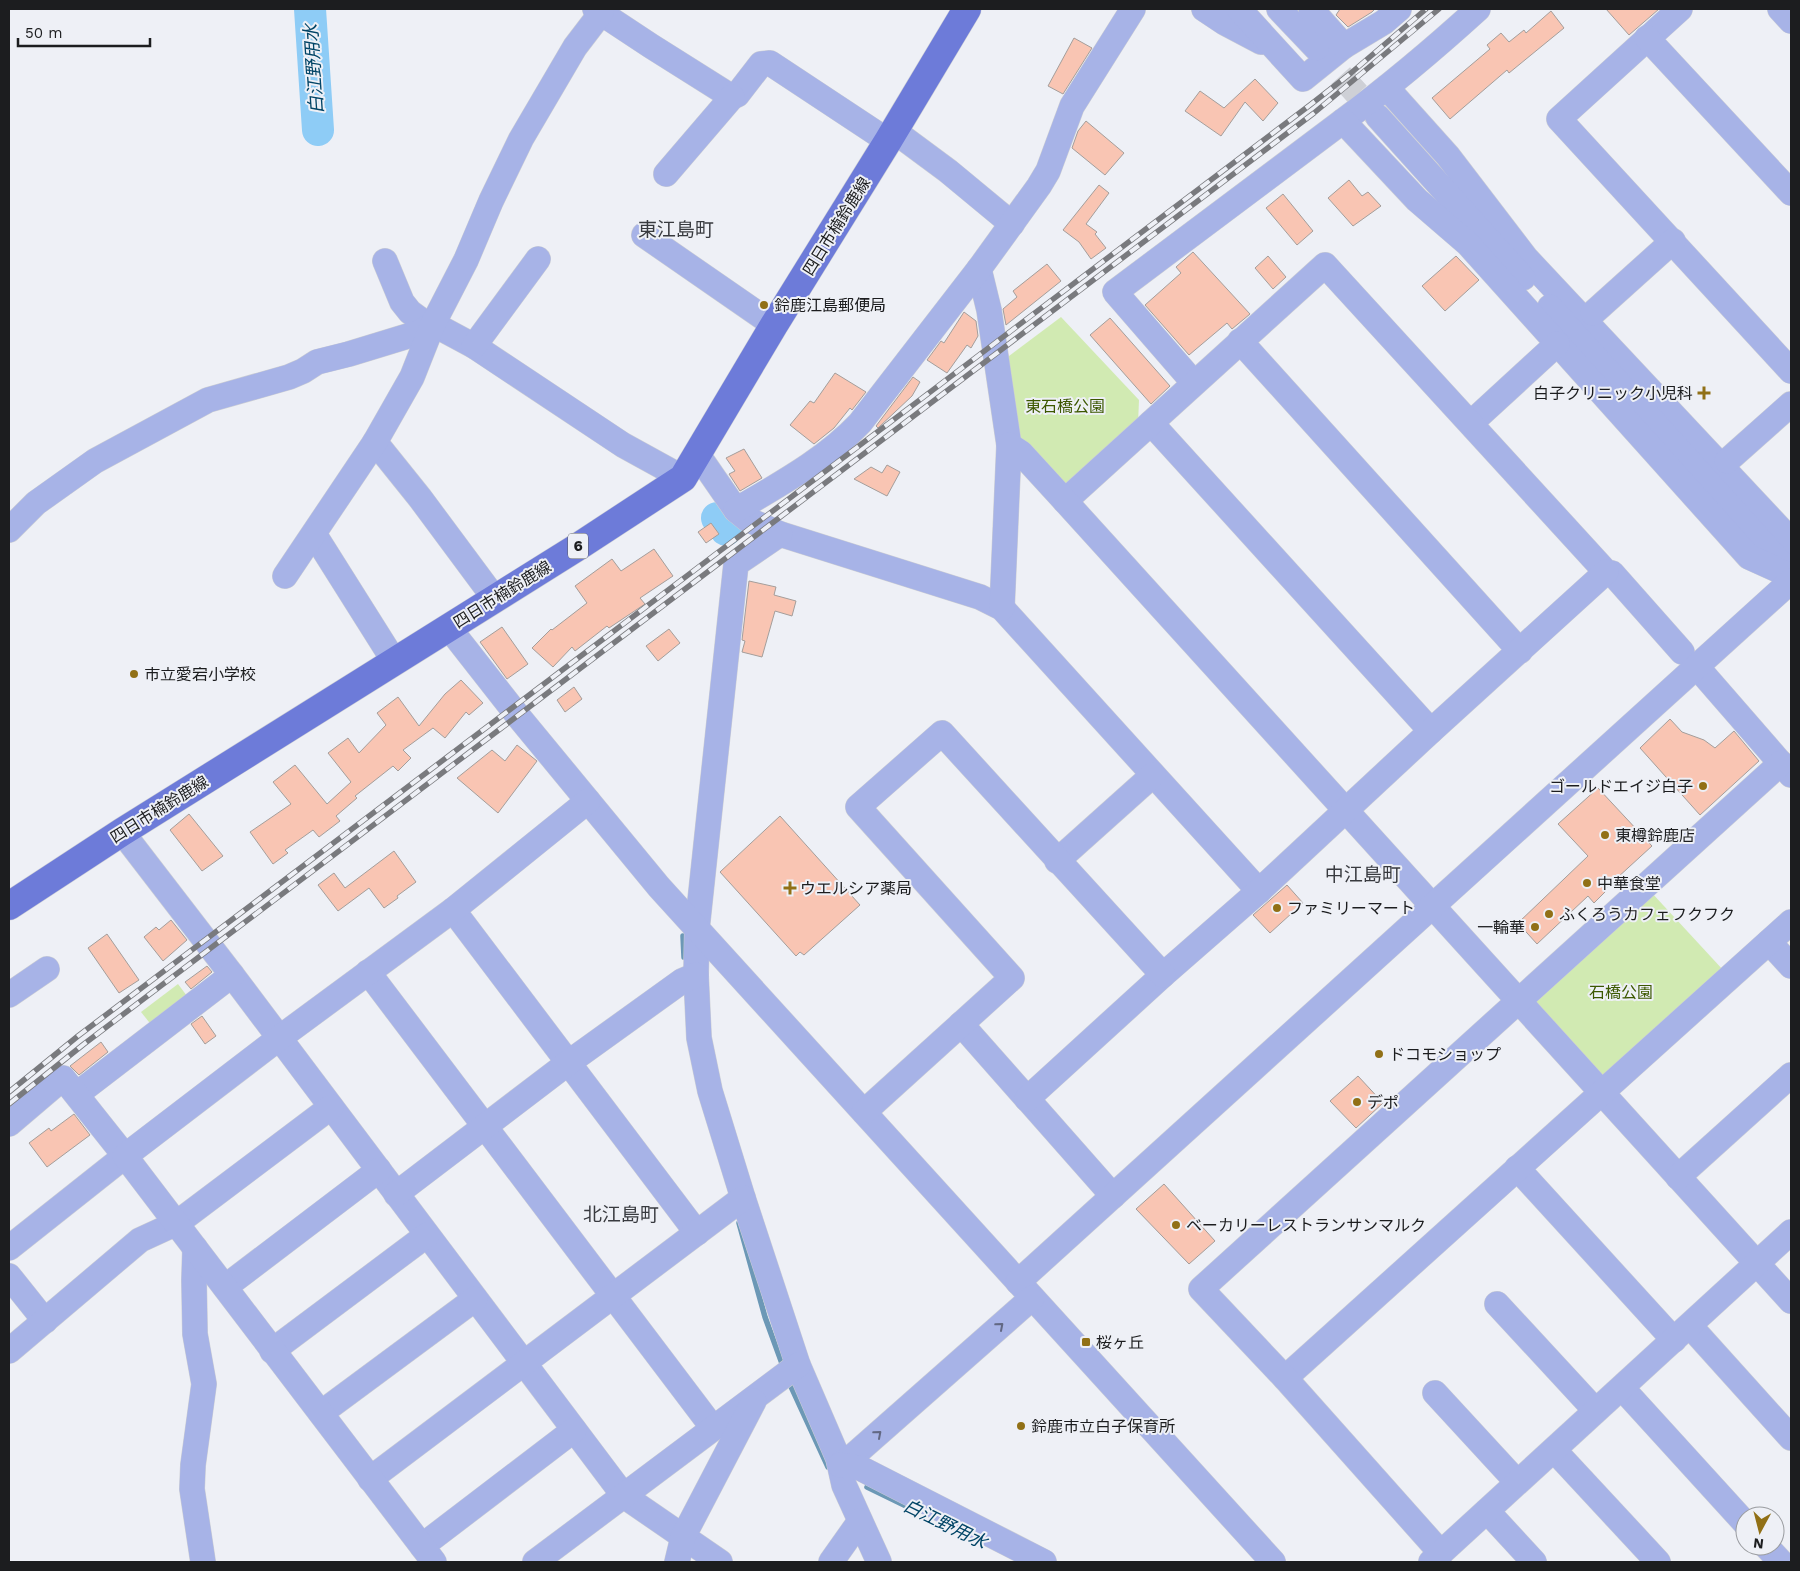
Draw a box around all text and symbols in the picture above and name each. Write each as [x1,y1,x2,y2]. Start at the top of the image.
scale bar [18,15,150,47]
water label: 白江野用水 [300,21,327,115]
text: 50 m [25,24,62,42]
street label: 四日市楠鈴鹿線 [799,174,874,279]
district label: 東江島町 [638,218,714,241]
place label: 鈴鹿江島郵便局 [774,296,886,315]
marker: 鈴鹿江島郵便局 [758,299,770,311]
place label: 白子クリニック小児科 [1533,384,1693,403]
marker: 白子クリニック小児科 [1697,386,1711,400]
park label: 東石橋公園 [1025,397,1105,416]
road number: 6 [568,534,588,558]
street label: 四日市楠鈴鹿線 [450,557,555,632]
place label: 市立愛宕小学校 [144,665,256,684]
marker: 市立愛宕小学校 [128,668,140,680]
street label: 四日市楠鈴鹿線 [107,772,212,847]
place label: ゴールドエイジ白子 [1549,777,1693,796]
marker: ゴールドエイジ白子 [1697,780,1709,792]
place label: 東樽鈴鹿店 [1615,826,1695,845]
marker: 東樽鈴鹿店 [1599,829,1611,841]
district label: 中江島町 [1325,863,1401,886]
place label: 中華食堂 [1597,874,1661,893]
marker: 中華食堂 [1581,877,1593,889]
place label: ウエルシア薬局 [800,879,912,898]
marker: ウエルシア薬局 [784,882,796,894]
place label: ファミリーマート [1287,899,1415,918]
marker: ファミリーマート [1271,902,1283,914]
place label: ふくろうカフェフクフク [1559,905,1735,924]
marker: ふくろうカフェフクフク [1543,908,1555,920]
place label: 一輪華 [1477,918,1525,937]
marker: 一輪華 [1529,921,1541,933]
park label: 石橋公園 [1589,983,1653,1002]
place label: ドコモショップ [1389,1045,1501,1064]
marker: ドコモショップ [1373,1048,1385,1060]
place label: デポ [1367,1093,1399,1112]
marker: デポ [1351,1096,1363,1108]
district label: 北江島町 [583,1203,659,1226]
place label: ベーカリーレストランサンマルク [1186,1216,1426,1235]
marker: ベーカリーレストランサンマルク [1170,1219,1182,1231]
one-way arrow [994,1323,1003,1332]
place label: 桜ヶ丘 [1096,1333,1144,1352]
marker: 桜ヶ丘 [1080,1336,1092,1348]
place label: 鈴鹿市立白子保育所 [1031,1417,1175,1436]
marker: 鈴鹿市立白子保育所 [1015,1420,1027,1432]
one-way arrow [872,1431,881,1440]
water label: 白江野用水 [900,1494,992,1554]
north arrow [1735,1506,1785,1556]
text: N [1752,1535,1765,1552]

